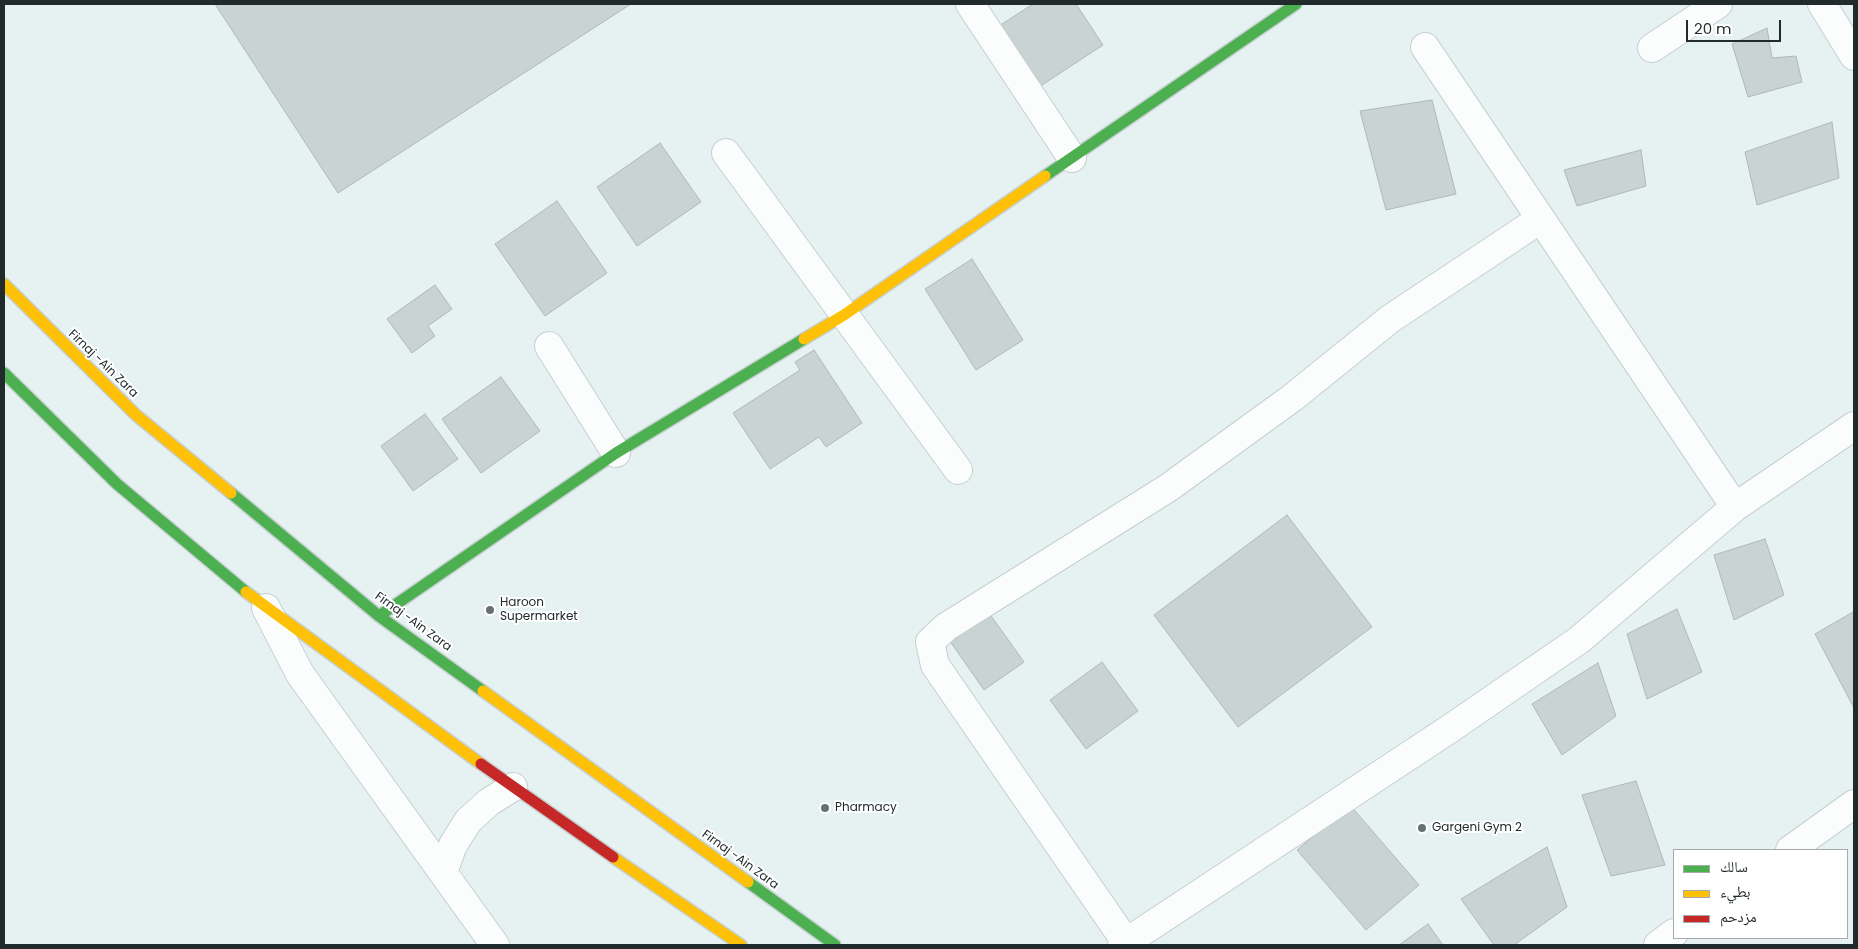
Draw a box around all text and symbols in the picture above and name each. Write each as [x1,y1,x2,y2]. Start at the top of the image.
scale bar [1688,10,1783,42]
text: 20 m [1694,18,1732,39]
street label: Firnaj -Ain Zara [65,327,141,401]
street label: Firnaj -Ain Zara [372,589,454,655]
place label: Haroon Supermarket [500,596,578,624]
marker: Haroon Supermarket [484,604,496,616]
place label: Pharmacy [835,801,897,815]
marker: Pharmacy [819,802,831,814]
place label: Gargeni Gym 2 [1432,821,1522,835]
marker: Gargeni Gym 2 [1416,822,1428,834]
street label: Firnaj -Ain Zara [699,827,781,893]
legend [1673,849,1848,939]
text: سالك [1720,856,1748,877]
text: بطيء [1720,881,1750,902]
text: مزدحم [1720,906,1757,927]

